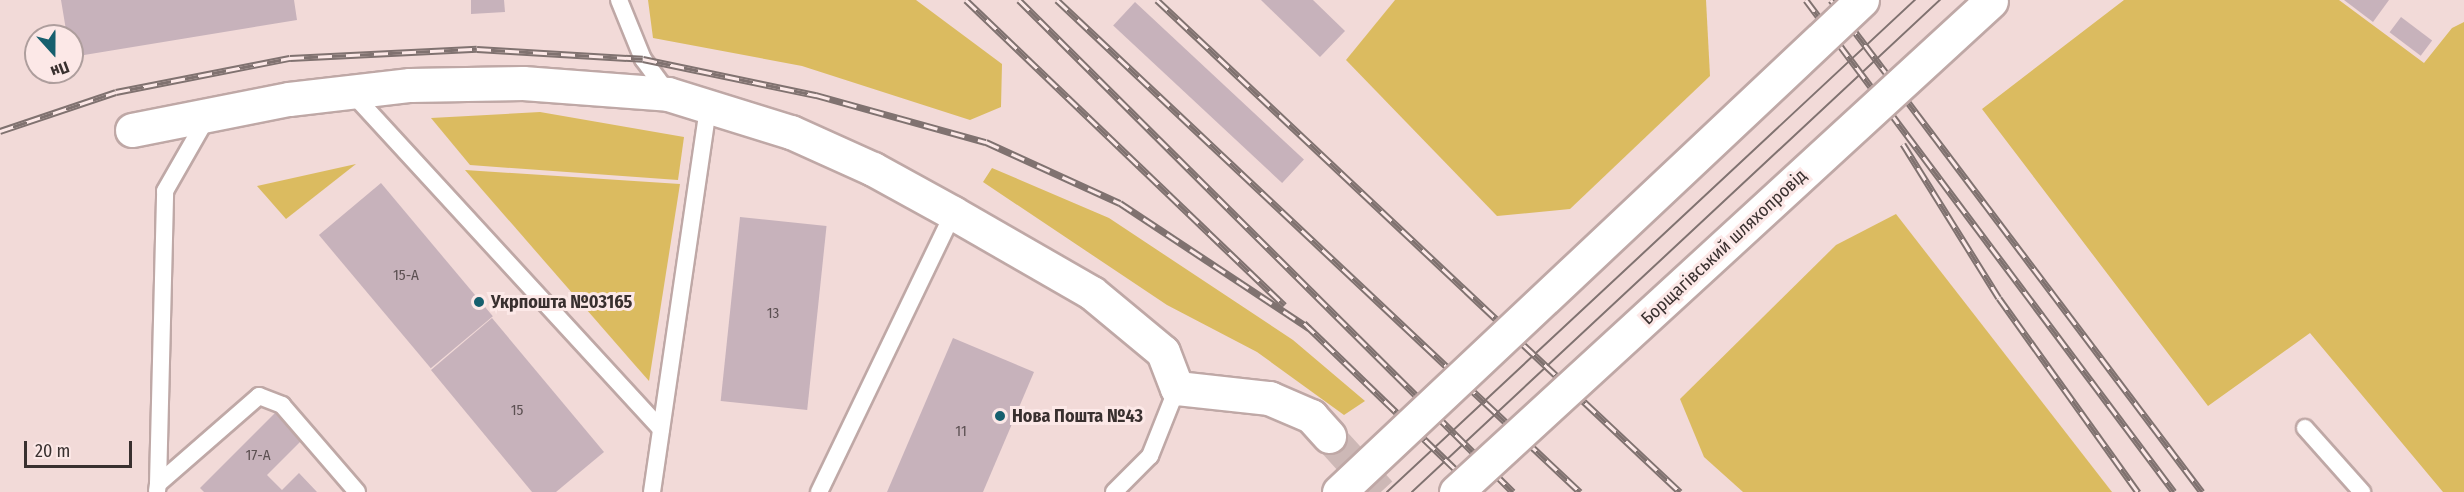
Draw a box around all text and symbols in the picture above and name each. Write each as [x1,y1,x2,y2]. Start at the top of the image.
north arrow [24,24,84,84]
text: Пн [48,57,72,82]
street label: Борщагівський шляхопровід [1637,165,1811,329]
house number: 15-А [393,267,419,285]
place label: Укрпошта №03165 [491,291,632,313]
marker: Укрпошта №03165 [472,295,486,309]
house number: 13 [767,305,779,323]
house number: 15 [511,402,523,420]
place label: Нова Пошта №43 [1012,405,1143,427]
marker: Нова Пошта №43 [993,409,1007,423]
house number: 11 [955,423,967,441]
scale bar [27,429,135,467]
text: 20 m [35,440,70,462]
house number: 17-А [245,447,271,465]

